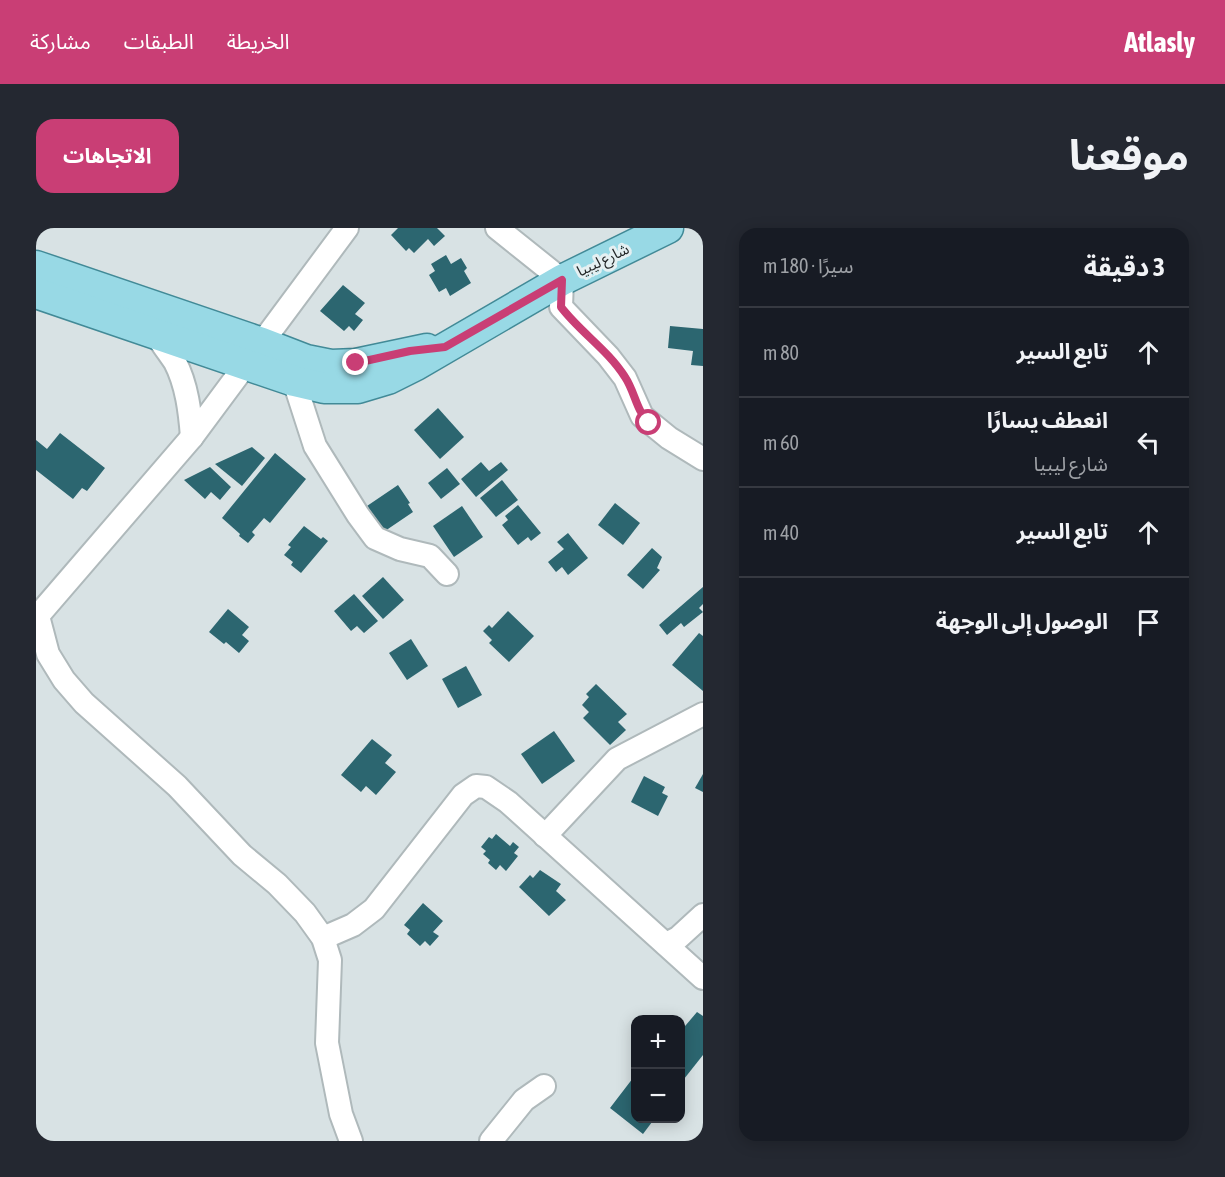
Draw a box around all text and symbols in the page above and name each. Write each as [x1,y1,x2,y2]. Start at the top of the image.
text: Atlasly [1124,26,1195,58]
text: مشاركة [30,29,91,53]
text: الطبقات [124,29,194,53]
text: الخريطة [227,29,290,53]
button: الاتجاهات [36,119,179,193]
text: موقعنا [1069,131,1189,179]
street label: شارع ليبيا [574,240,634,283]
text: 3 دقيقة [1084,252,1165,282]
text: سيرًا · 180 m [763,254,853,277]
icon: ahead [1132,336,1165,369]
text: تابع السير [1017,338,1108,364]
text: 80 m [763,341,799,364]
route end [342,349,368,375]
text: انعطف يسارًا [987,407,1108,433]
route start [635,409,661,435]
icon: left [1132,426,1165,459]
text: 60 m [763,431,799,454]
text: شارع ليبيا [1033,452,1108,475]
icon: ahead [1132,516,1165,549]
text: تابع السير [1017,518,1108,544]
text: 40 m [763,521,799,544]
icon: arrive [1132,606,1165,639]
text: الوصول إلى الوجهة [936,608,1108,634]
map controls [631,1015,685,1123]
button: + [631,1015,685,1069]
button: − [631,1069,685,1123]

